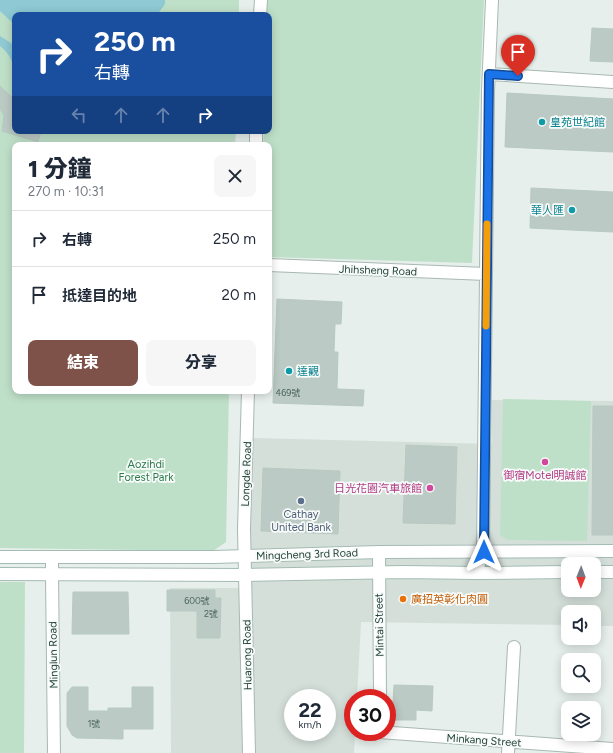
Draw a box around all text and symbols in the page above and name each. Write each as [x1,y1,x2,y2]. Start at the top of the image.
text: 250 m [94,24,176,58]
icon: right [28,28,80,80]
pin [501,35,535,76]
icon: arrive [507,41,529,63]
text: 右轉 [94,62,130,84]
icon: left [68,104,90,126]
icon: ahead [110,104,132,126]
icon: ahead [152,104,174,126]
icon: right [194,104,216,126]
place label: 皇苑世紀館 [550,116,605,129]
marker: 皇苑世紀館 [537,117,547,127]
text: 1 分鐘 [28,154,92,183]
button: close [214,155,256,197]
text: 270 m · 10:31 [28,184,104,199]
place label: 華人匯 [531,204,564,217]
marker: 華人匯 [567,205,577,215]
icon: right [28,228,50,250]
text: 250 m [213,230,256,248]
text: 右轉 [62,231,92,249]
street label: Jhihsheng Road [339,263,417,278]
icon: arrive [28,284,50,306]
text: 20 m [222,286,256,304]
text: 抵達目的地 [62,287,137,305]
button: 結束 [28,340,138,386]
button: 分享 [146,340,256,386]
place label: 達觀 [297,365,319,378]
marker: 達觀 [284,366,294,376]
house number: 469號 [276,387,300,398]
street label: Longde Road [239,441,254,507]
marker: 御宿Motel明誠館 [540,457,550,467]
park label: Aozihdi Forest Park [119,458,174,484]
place label: 御宿Motel明誠館 [502,469,587,482]
place label: 日光花園汽車旅館 [334,482,422,495]
marker: 日光花園汽車旅館 [425,483,435,493]
marker: Cathay United Bank [296,496,306,506]
place label: Cathay United Bank [271,508,331,534]
position arrow [463,531,505,573]
street label: Mingcheng 3rd Road [256,546,358,563]
north arrow [561,557,601,597]
map controls [561,557,601,741]
street label: Mintai Street [372,593,387,657]
place label: 廣招英彰化肉圓 [411,593,488,606]
marker: 廣招英彰化肉圓 [398,594,408,604]
house number: 600號 [184,595,210,606]
button: sound [561,605,601,645]
house number: 2號 [204,608,218,619]
street label: Huarong Road [240,620,255,690]
street label: Minglun Road [46,621,61,689]
button: search [561,653,601,693]
speed limit sign: 30 [344,689,396,741]
text: 22 [298,698,322,722]
button: layers [561,701,601,741]
house number: 1號 [88,718,100,729]
text: km/h [299,718,321,731]
street label: Minkang Street [446,731,522,750]

